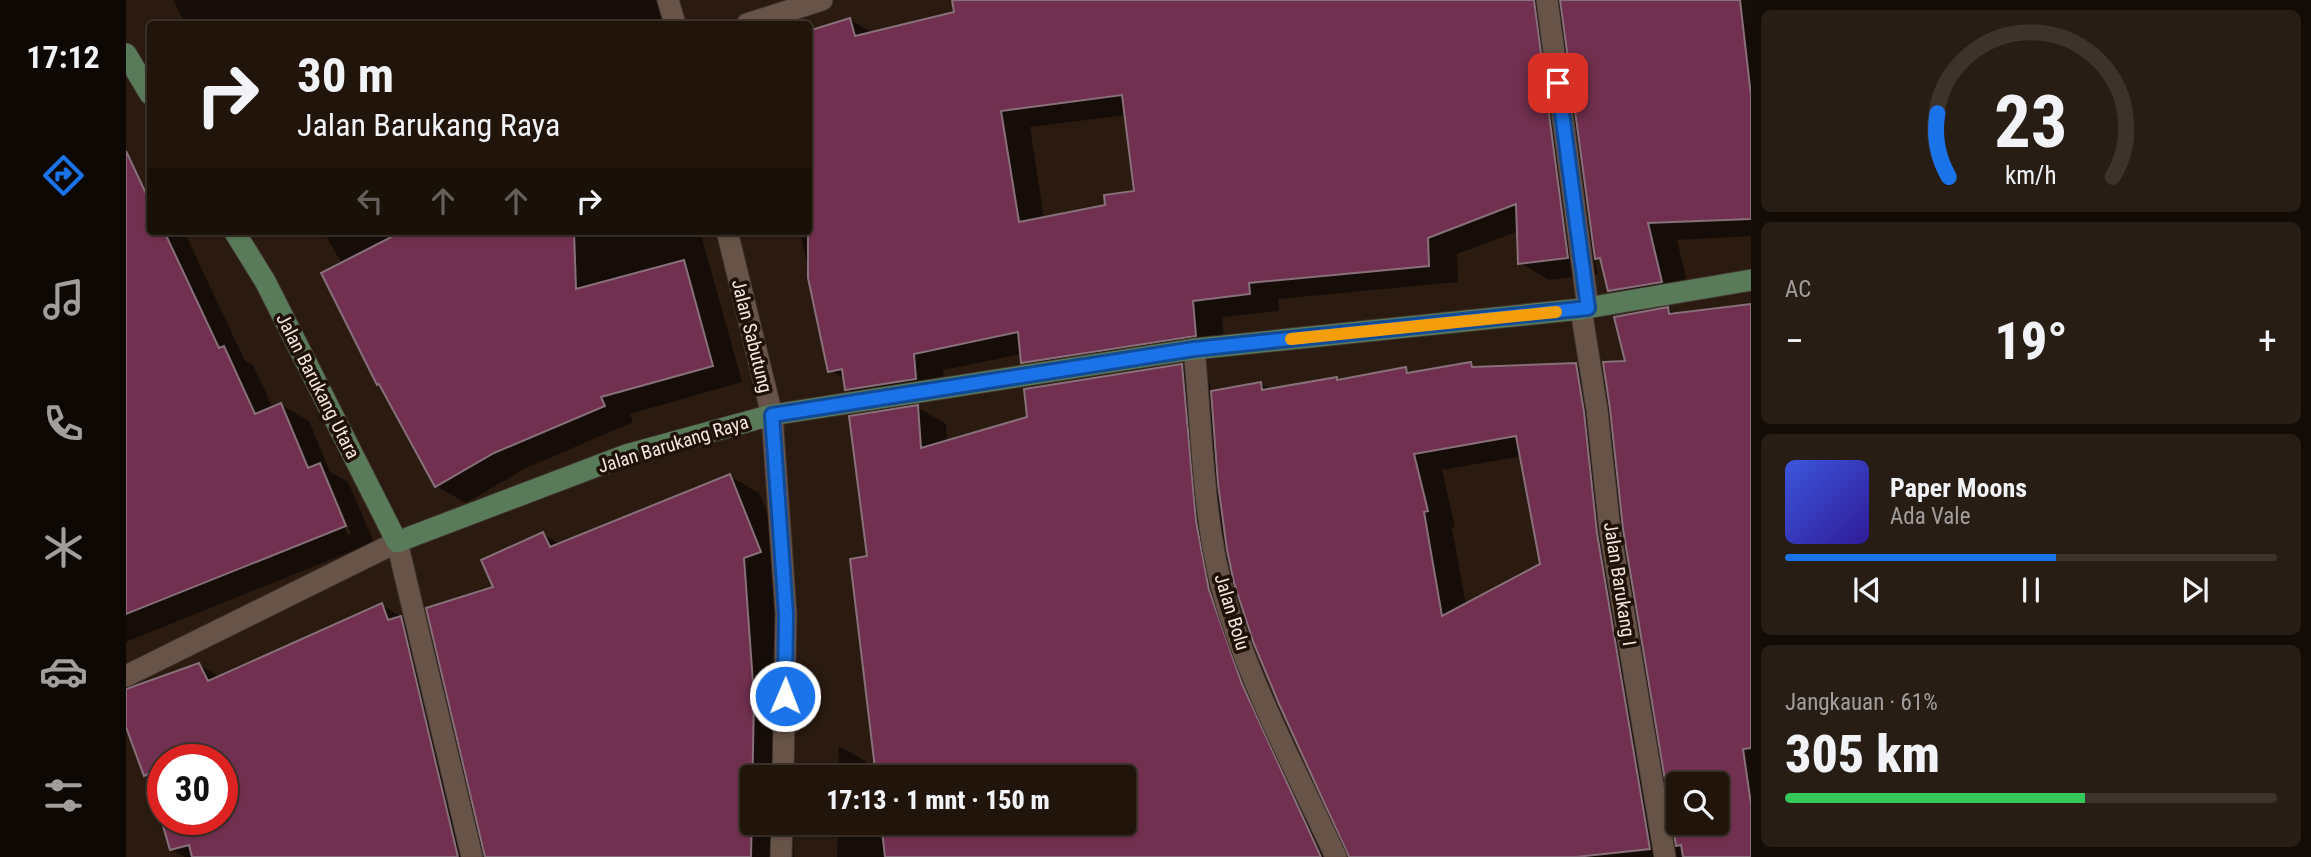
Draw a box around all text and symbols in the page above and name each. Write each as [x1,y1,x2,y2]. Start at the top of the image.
text: 17:12 [26,38,100,76]
text: 30 m [297,47,394,104]
icon: right [182,49,273,140]
pin [1528,53,1588,113]
icon: arrive [1539,64,1577,102]
text: 23 [1994,79,2068,165]
text: Jalan Barukang Raya [297,106,560,144]
icon: directions [39,151,88,200]
text: km/h [2005,161,2057,190]
icon: left [351,182,389,220]
icon: ahead [424,182,462,220]
icon: ahead [497,182,535,220]
icon: right [570,182,608,220]
icon: music [39,275,88,324]
text: AC [1785,276,1811,303]
street label: Jalan Sabutung [727,277,777,395]
street label: Jalan Barukang Utara [271,309,365,463]
text: 19° [1994,311,2068,372]
text: − [1785,319,1804,363]
text: + [2258,319,2277,363]
icon: phone [39,399,88,448]
street label: Jalan Barukang Raya [595,410,751,478]
text: Paper Moons [1890,473,2027,503]
text: Ada Vale [1890,503,1970,530]
street label: Jalan Barukang I [1599,520,1641,648]
icon: climate [39,523,88,572]
street label: Jalan Bolu [1209,571,1255,653]
icon: previous [1848,571,1886,609]
icon: pause [2012,571,2050,609]
icon: next [2176,571,2214,609]
icon: car [39,647,88,696]
position arrow [748,659,822,733]
text: Jangkauan · 61% [1785,689,1938,716]
text: 305 km [1785,724,1940,785]
speed limit sign: 30 [147,744,238,835]
icon: filters [39,771,88,820]
map controls [1666,772,1729,835]
button: search [1666,772,1729,835]
text: 17:13 · 1 mnt · 150 m [826,785,1050,815]

